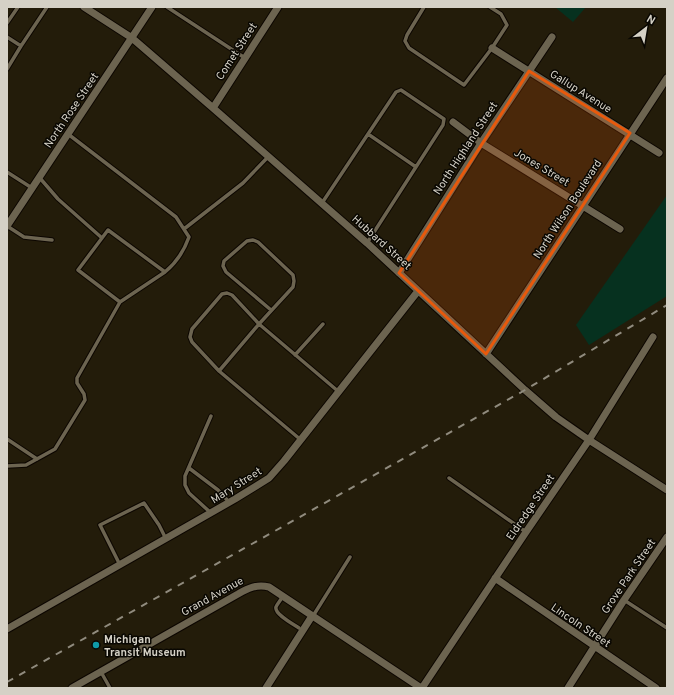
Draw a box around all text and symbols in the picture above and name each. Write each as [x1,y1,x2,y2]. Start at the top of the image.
north arrow [626,8,666,48]
text: N [644,12,658,28]
street label: Comet Street [213,20,261,83]
street label: Gallup Avenue [547,67,614,117]
street label: North Rose Street [41,70,102,151]
street label: North Highland Street [431,99,501,198]
street label: Jones Street [511,146,572,190]
street label: North Wilson Boulevard [531,157,605,262]
street label: Hubbard Street [349,212,414,273]
street label: Mary Street [208,465,265,507]
street label: Eldredge Street [504,472,558,543]
street label: Grove Park Street [599,536,659,617]
street label: Grand Avenue [179,574,246,620]
street label: Lincoln Street [548,601,613,651]
place label: Michigan Transit Museum [104,633,186,660]
marker: Michigan Transit Museum [91,640,101,650]

